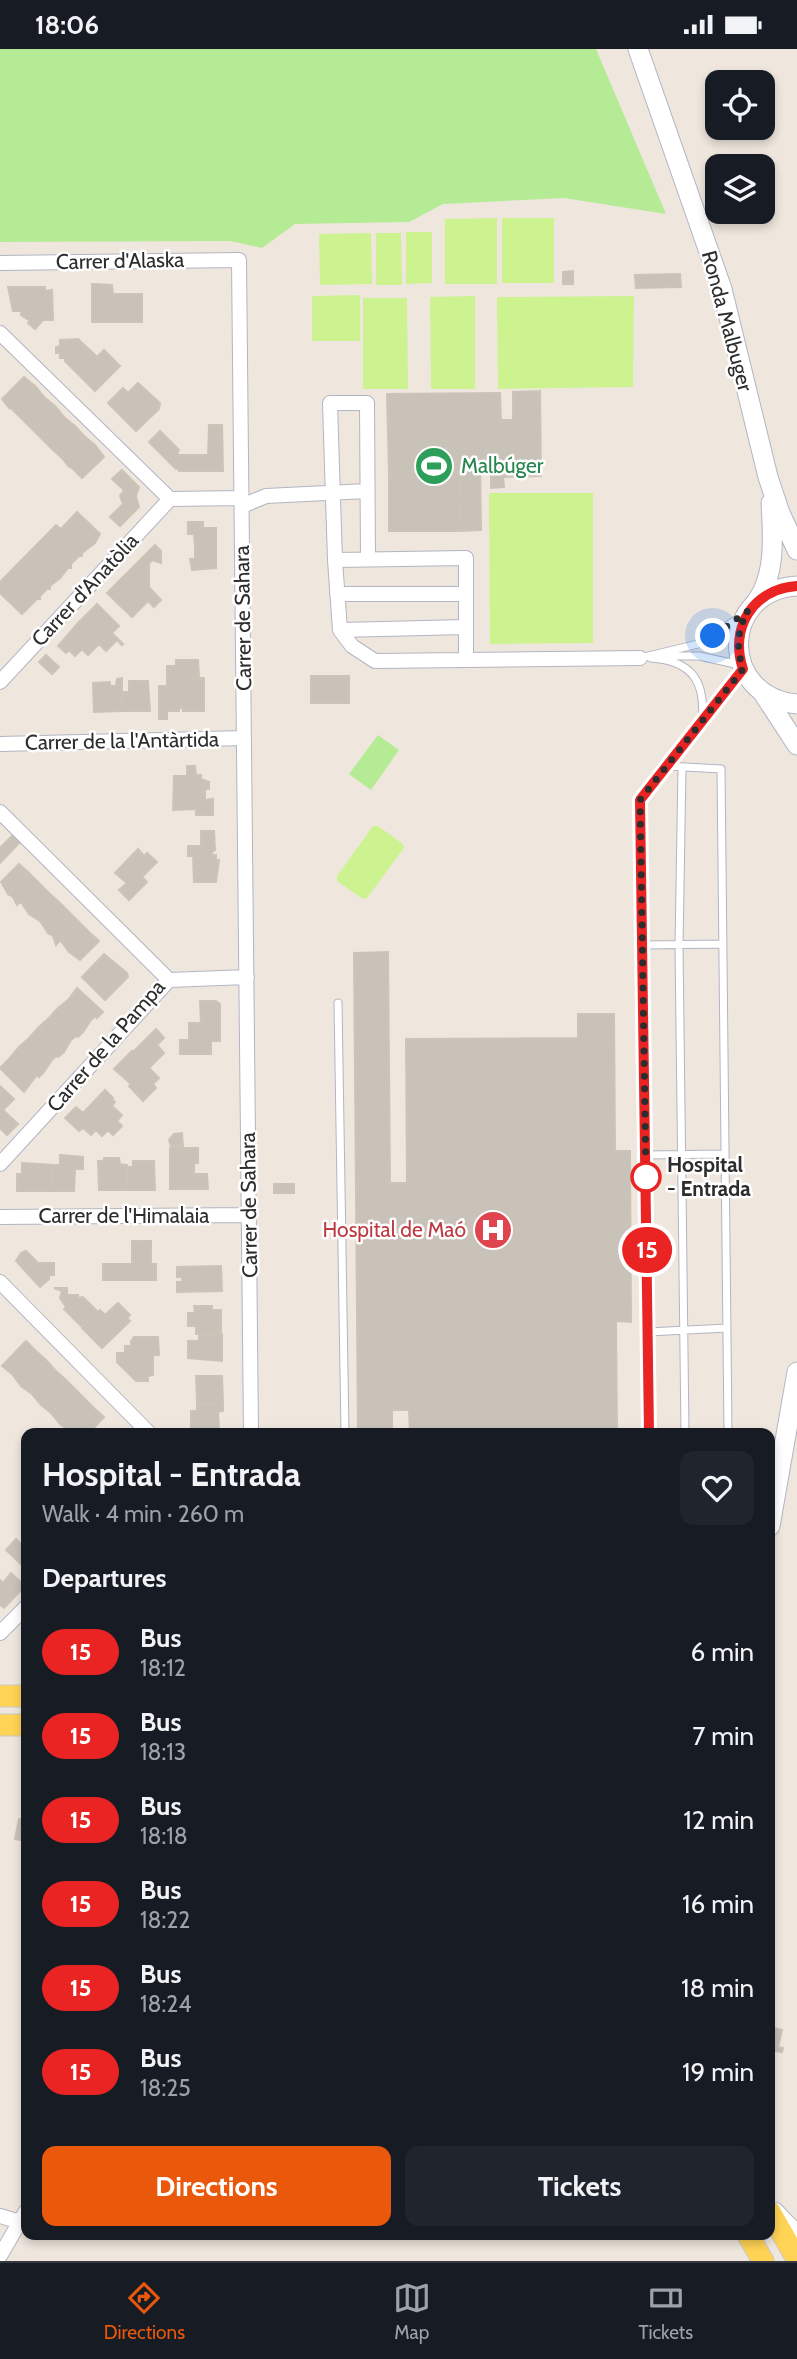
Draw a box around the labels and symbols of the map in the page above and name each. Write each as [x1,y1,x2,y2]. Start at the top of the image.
street label: Carrer d'Alaska [56,247,184,274]
street label: Ronda Malbuger [697,248,758,394]
sports icon: Malbúger [413,445,455,487]
place label: Malbúger [461,453,544,478]
street label: Carrer d'Anatòlia [26,528,143,651]
street label: Carrer de Sahara [229,545,256,691]
your location [695,618,730,653]
street label: Carrer de la l'Antàrtida [25,726,219,755]
street label: Carrer de la Pampa [41,974,170,1117]
street label: Carrer de Sahara [235,1132,262,1278]
place label: Hospital - Entrada [667,1152,751,1201]
marker: Hospital - Entrada [631,1162,661,1192]
street label: Carrer de l'Himalaia [39,1203,209,1228]
hospital icon: Hospital de Maó [472,1209,514,1251]
place label: Hospital de Maó [323,1217,466,1242]
line badge: 15 [616,1227,678,1273]

